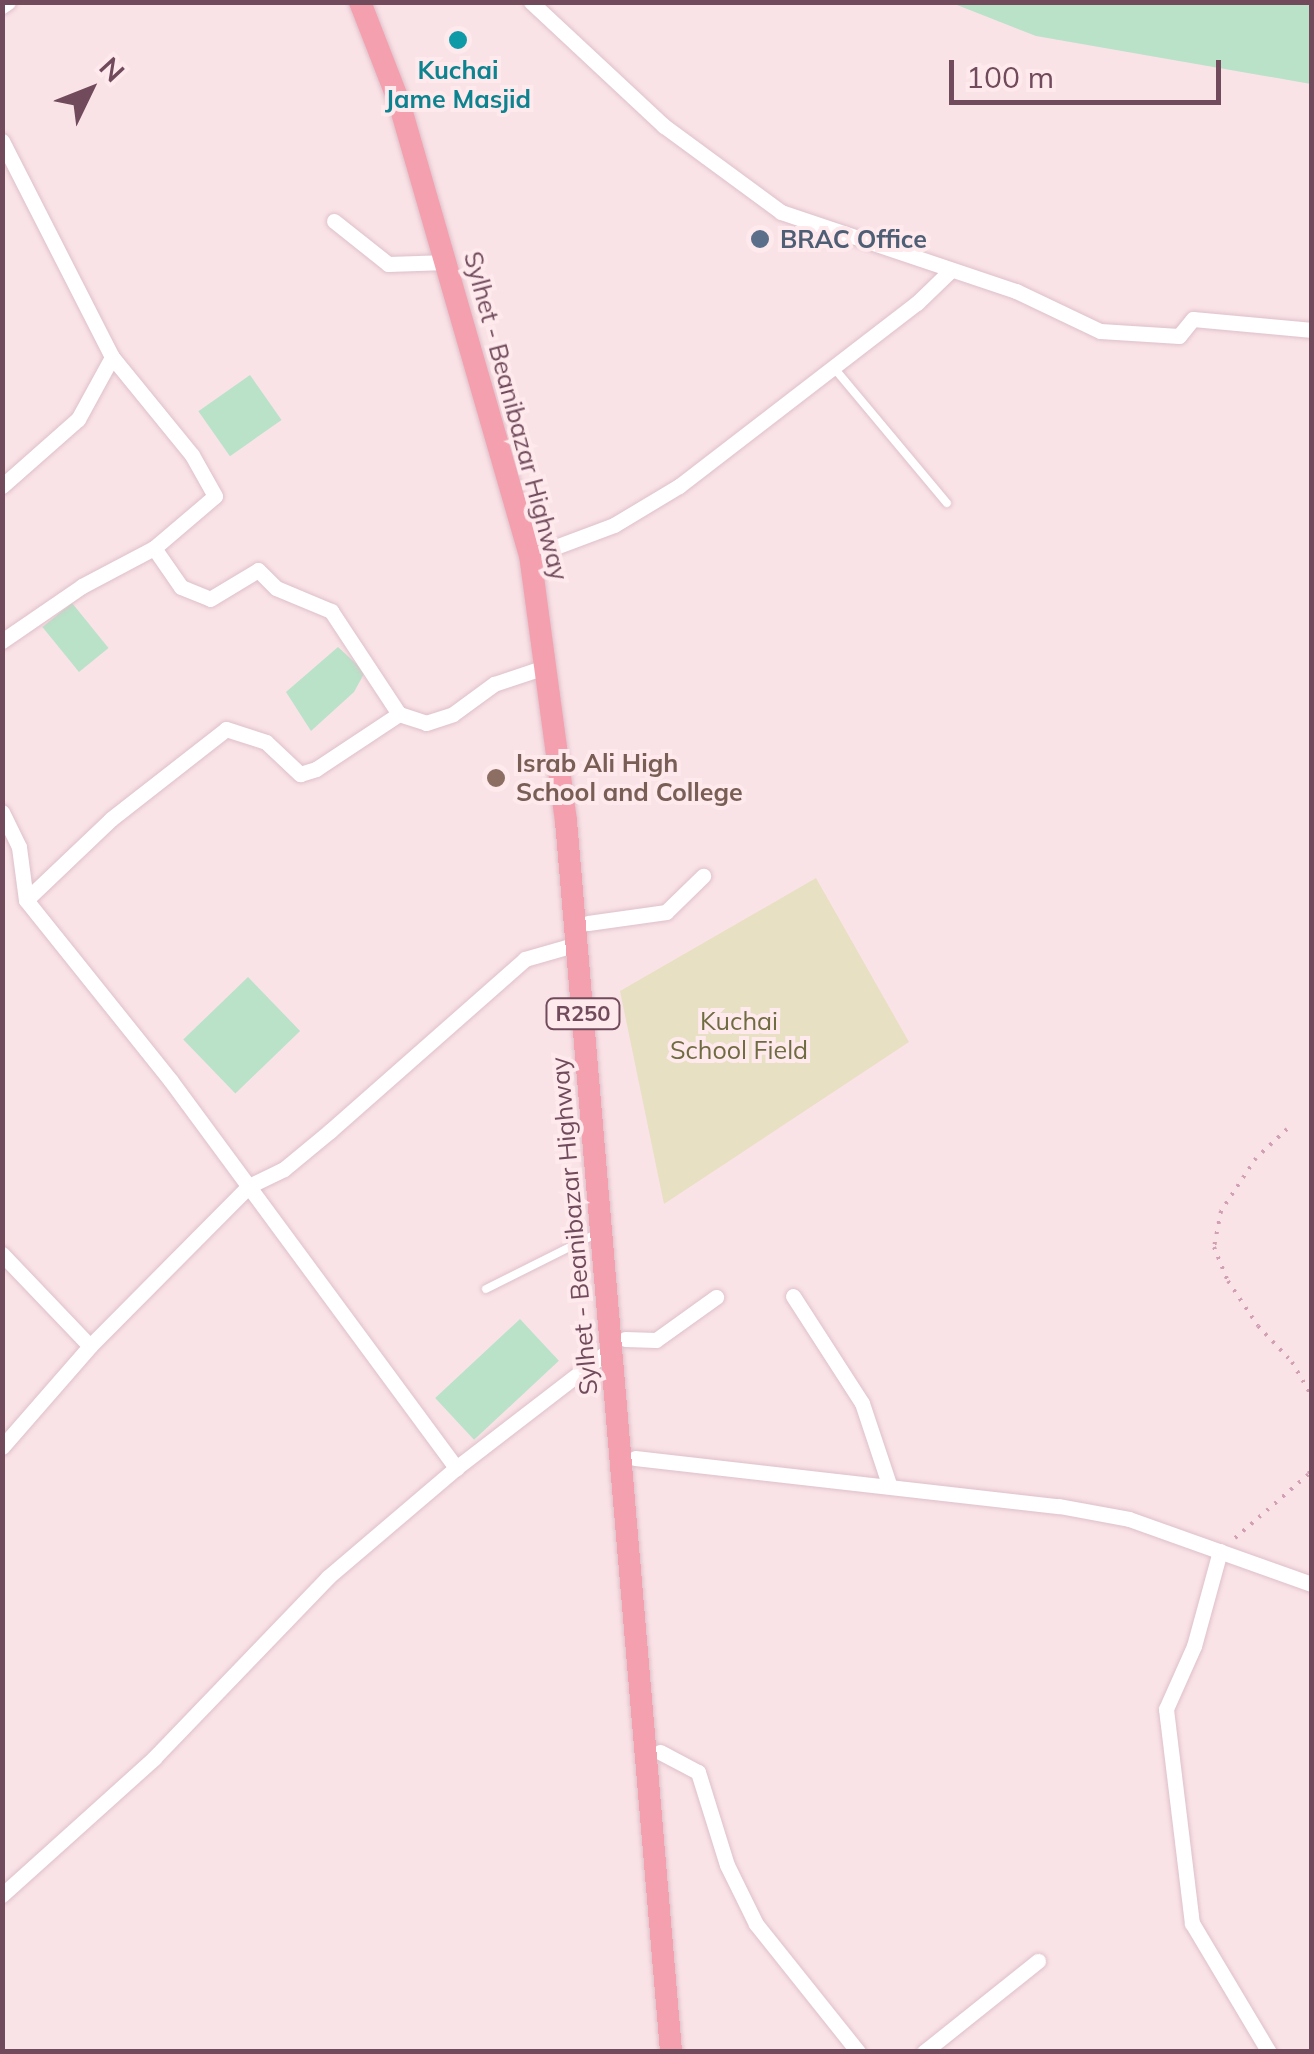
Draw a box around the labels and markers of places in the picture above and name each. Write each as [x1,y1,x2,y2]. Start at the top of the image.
marker: Kuchai Jame Masjid [447,29,469,51]
place label: Kuchai Jame Masjid [385,56,531,115]
place label: BRAC Office [780,224,927,254]
marker: BRAC Office [749,228,771,250]
place label: Israb Ali High School and College [516,749,743,808]
marker: Israb Ali High School and College [485,767,507,789]

